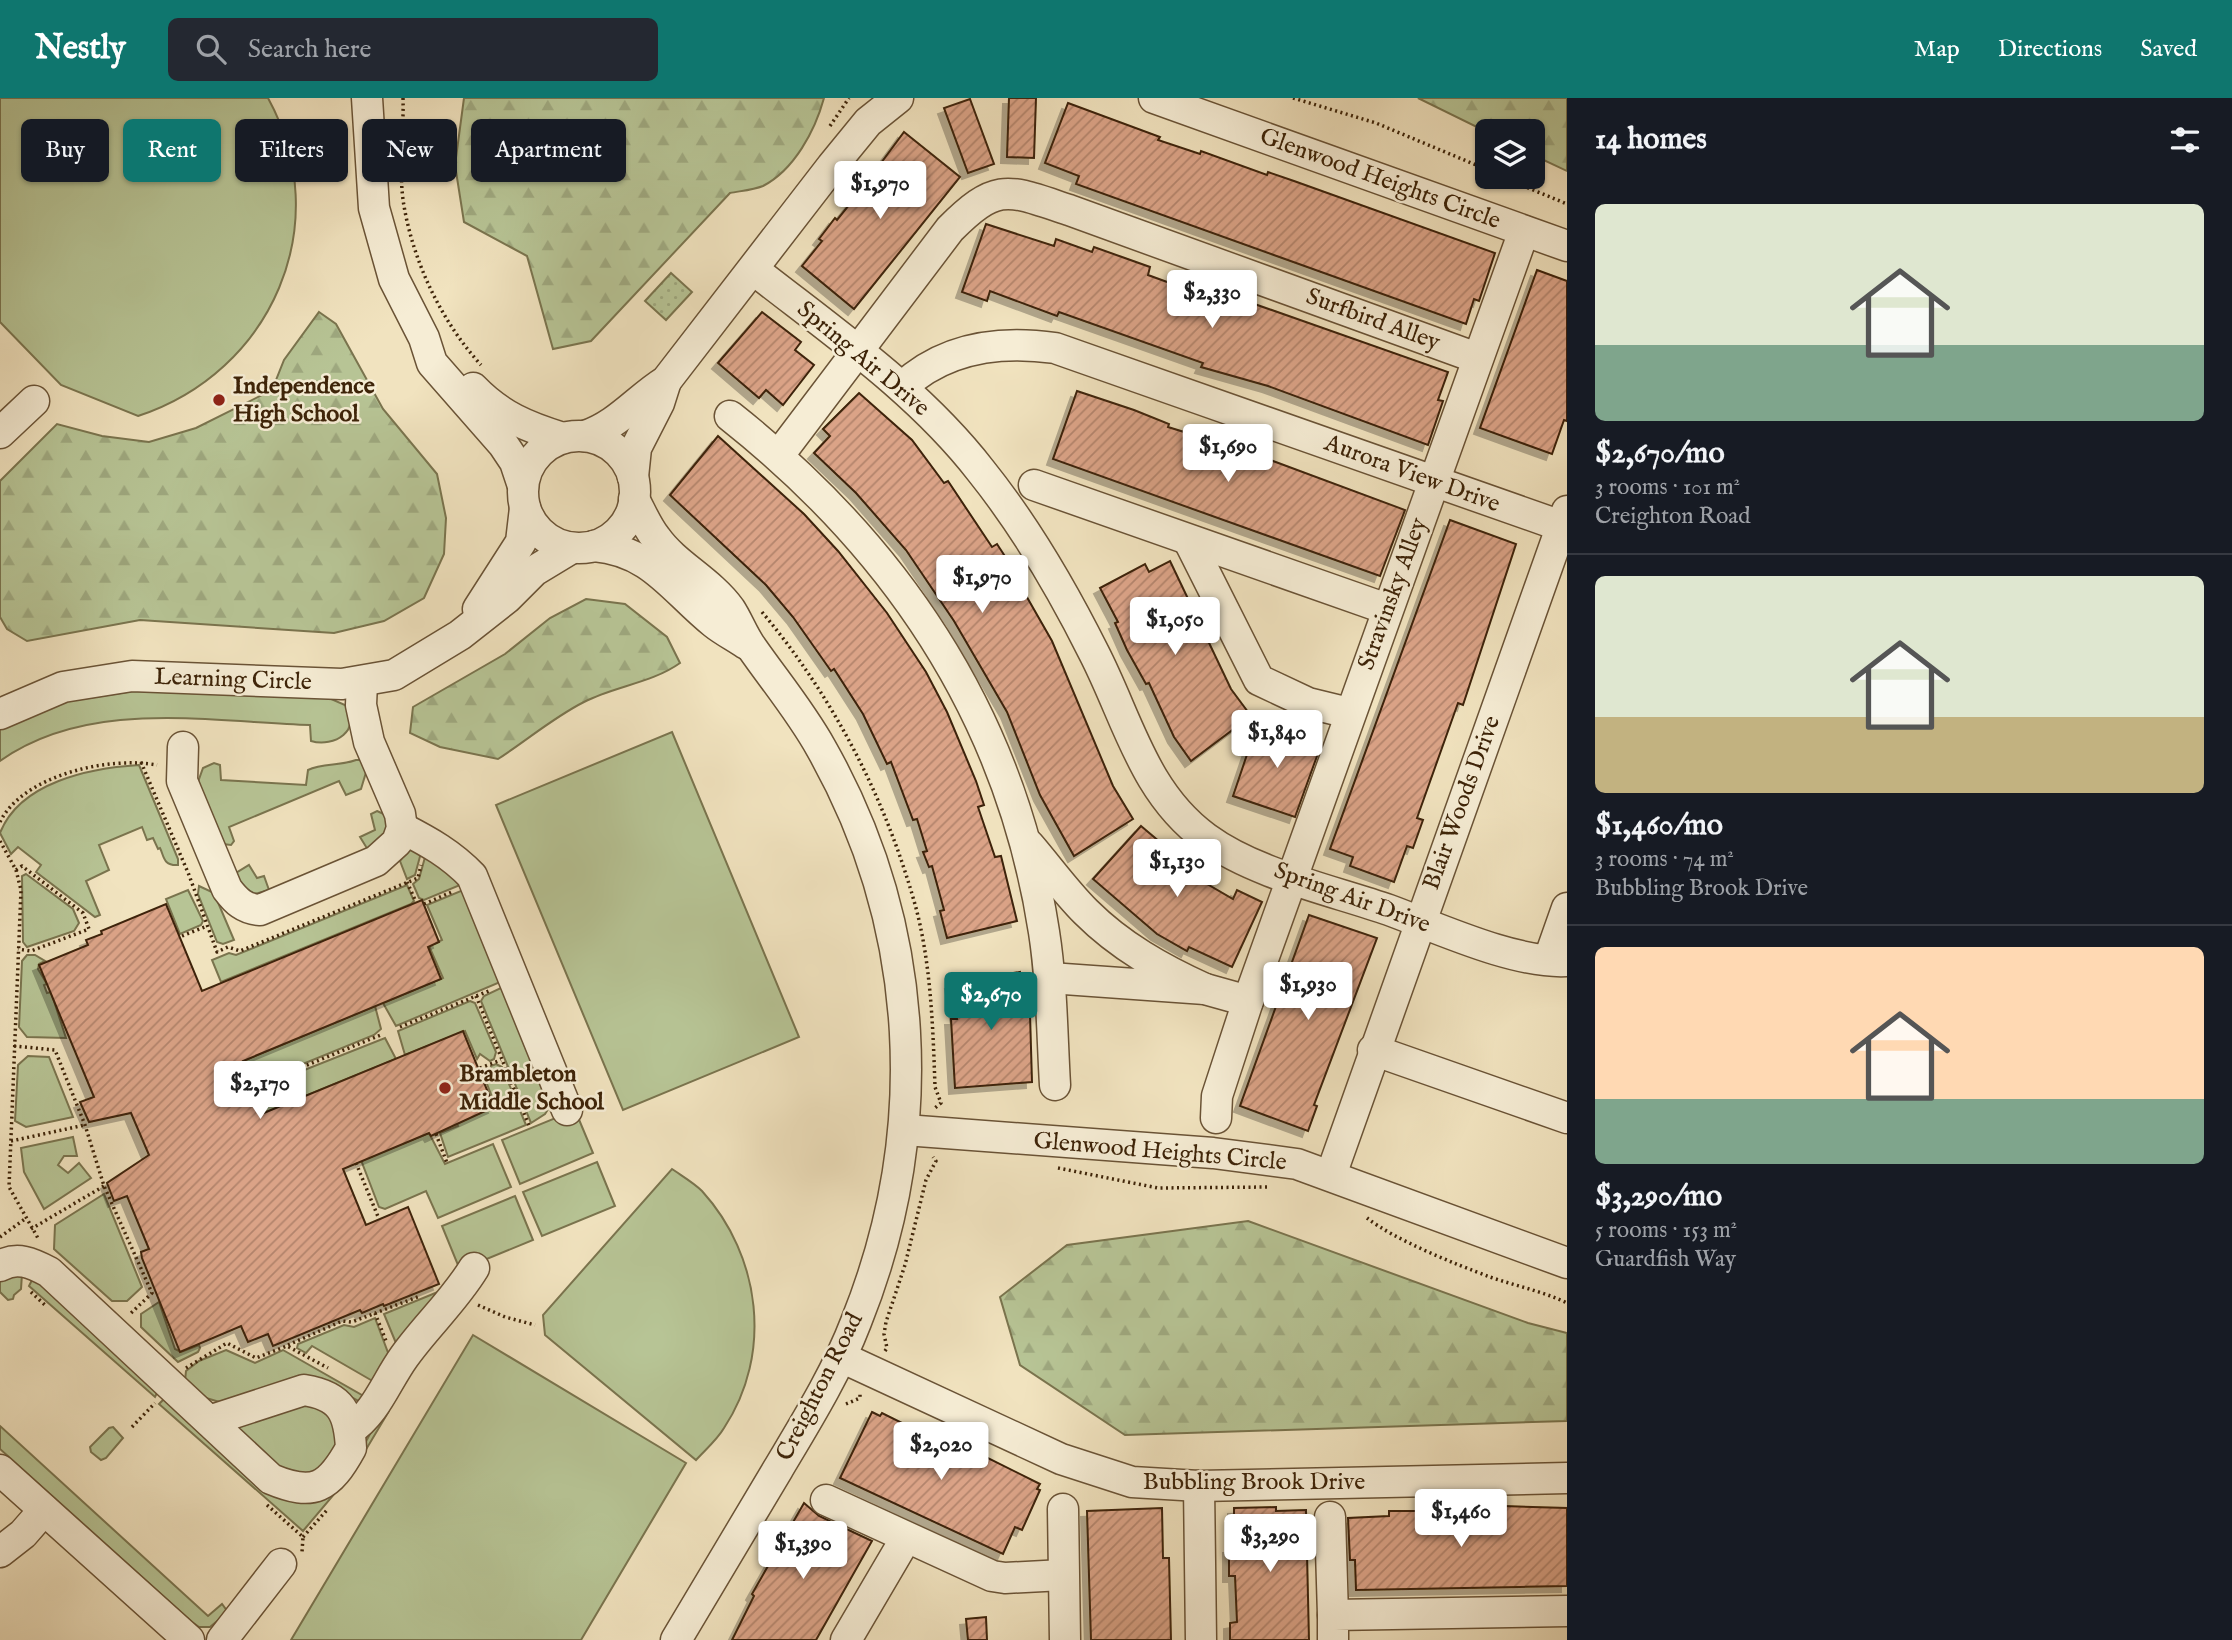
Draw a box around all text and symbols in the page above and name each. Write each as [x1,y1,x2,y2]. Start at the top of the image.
search box [168,18,658,81]
text: Nestly [35,28,126,70]
icon: search [192,30,230,68]
text: Search here [248,33,372,66]
text: Map [1914,34,1960,65]
text: Directions [1998,34,2102,65]
text: Saved [2140,34,2197,65]
chip: Buy [21,119,109,182]
chip: Rent [123,119,221,182]
chip: Filters [235,119,348,182]
chip: New [362,119,457,182]
chip: Apartment [471,119,626,182]
map controls [1475,119,1545,189]
button: layers [1475,119,1545,189]
street label: Glenwood Heights Circle [1255,121,1505,237]
text: 14 homes [1595,121,1707,159]
icon: filters [2166,121,2204,159]
pin: $1,970 [823,162,937,221]
text: $1,970 [850,169,910,198]
icon: home [1837,250,1963,376]
pin: $2,330 [1155,271,1269,330]
text: $2,330 [1183,278,1241,307]
street label: Surfbird Alley [1302,281,1444,359]
street label: Spring Air Drive [790,294,936,424]
place label: Independence High School [233,371,375,430]
marker: Independence High School [211,392,227,408]
pin: $1,690 [1171,424,1285,484]
street label: Aurora View Drive [1319,428,1504,520]
text: $1,690 [1199,432,1257,461]
text: $2,670/mo [1595,435,1725,473]
text: 3 rooms · 101 m² [1595,473,1740,502]
text: Creighton Road [1595,502,1751,531]
street label: Stravinsky Alley [1351,513,1435,674]
pin: $1,970 [925,556,1039,615]
text: $1,970 [952,563,1012,592]
pin: $1,050 [1118,598,1232,657]
text: $1,050 [1146,605,1204,634]
icon: home [1837,622,1963,748]
street label: Learning Circle [154,662,312,698]
pin: $1,840 [1220,710,1334,770]
street label: Blair Woods Drive [1416,712,1508,894]
text: $1,840 [1247,718,1307,747]
text: $1,460/mo [1595,807,1723,845]
pin: $1,130 [1120,840,1234,899]
text: 3 rooms · 74 m² [1595,845,1734,874]
text: $1,130 [1149,847,1205,876]
street label: Spring Air Drive [1270,855,1434,941]
text: Bubbling Brook Drive [1595,874,1808,903]
pin: $1,930 [1251,962,1365,1022]
text: $1,930 [1279,970,1337,999]
pin: $2,670 [934,972,1048,1032]
text: $2,670 [960,980,1022,1009]
icon: home [1837,993,1963,1119]
place label: Brambleton Middle School [459,1059,604,1118]
pin: $2,170 [203,1062,317,1121]
text: $2,170 [230,1069,290,1098]
marker: Brambleton Middle School [437,1080,453,1096]
street label: Glenwood Heights Circle [1032,1125,1288,1179]
text: $3,290/mo [1595,1178,1722,1216]
text: 5 rooms · 153 m² [1595,1216,1737,1245]
text: Guardfish Way [1595,1245,1736,1274]
street label: Creighton Road [769,1307,871,1466]
pin: $2,020 [884,1422,998,1482]
text: $2,020 [909,1430,973,1459]
street label: Bubbling Brook Drive [1143,1467,1365,1498]
pin: $1,460 [1404,1490,1518,1549]
text: $1,460 [1431,1497,1491,1526]
pin: $3,290 [1213,1514,1327,1574]
pin: $1,390 [746,1522,860,1581]
text: $3,290 [1240,1522,1300,1551]
text: $1,390 [774,1529,832,1558]

